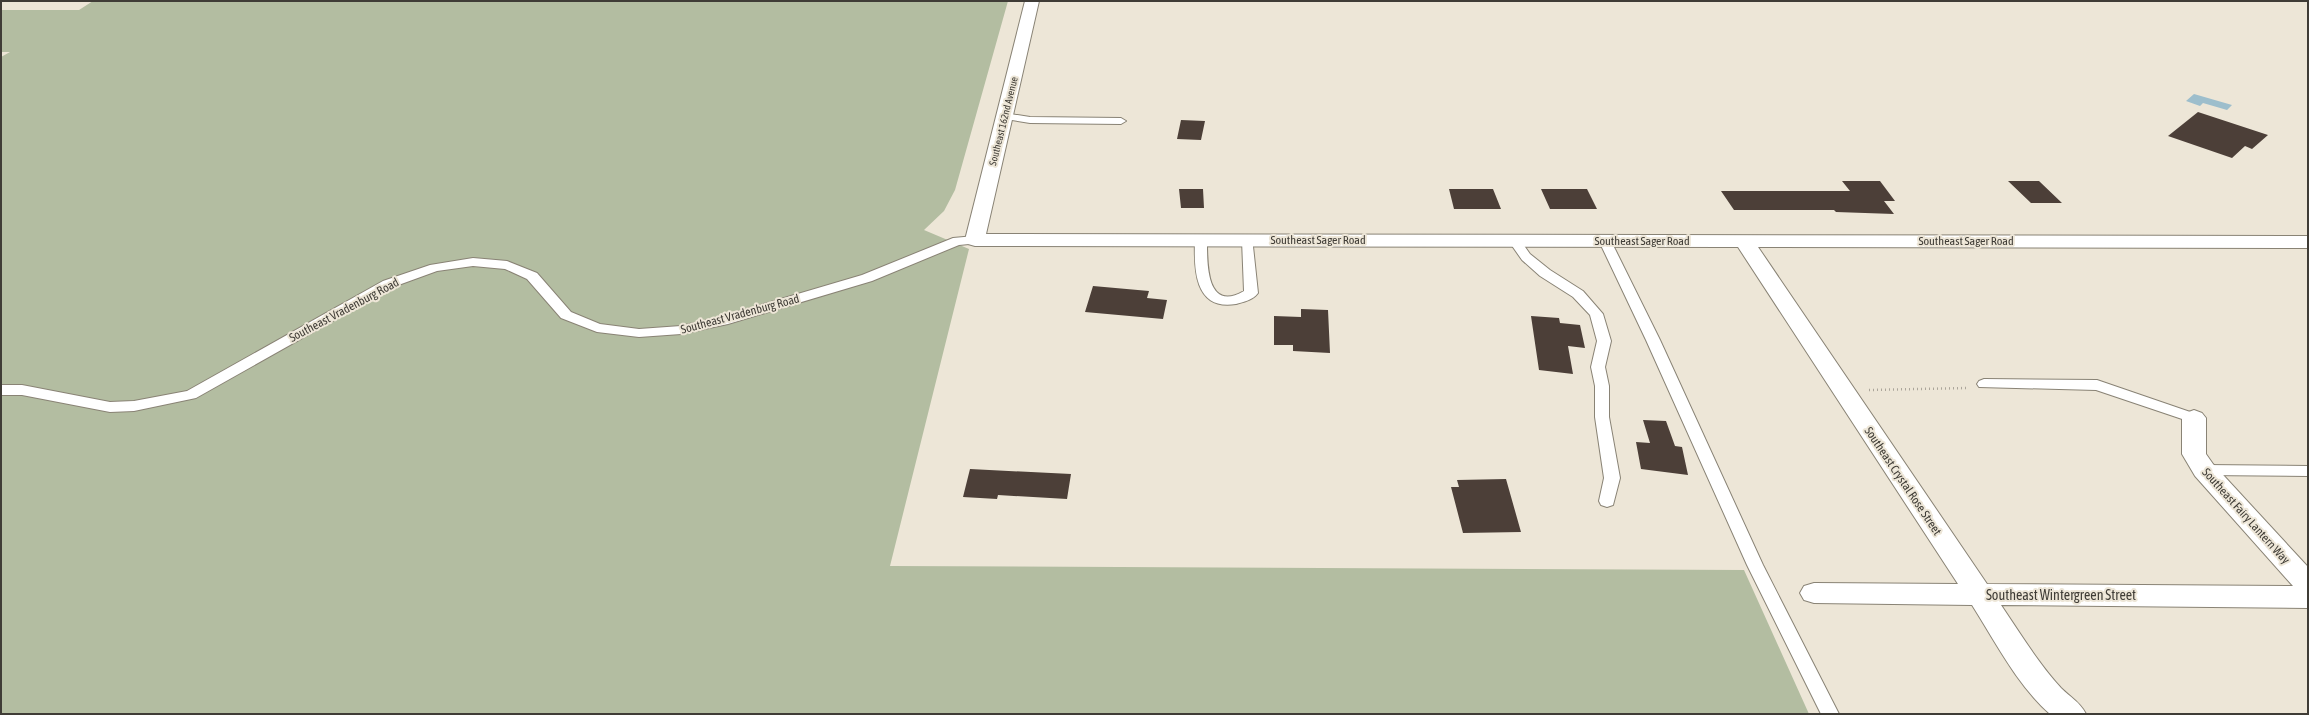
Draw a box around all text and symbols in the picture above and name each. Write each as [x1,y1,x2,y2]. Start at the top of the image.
street label: Southeast 162nd Avenue [987,75,1020,167]
street label: Southeast Sager Road [1270,233,1366,247]
street label: Southeast Sager Road [1594,234,1690,248]
street label: Southeast Sager Road [1918,234,2014,248]
street label: Southeast Vradenburg Road [287,275,401,345]
street label: Southeast Vradenburg Road [679,291,801,337]
street label: Southeast Crystal Rose Street [1862,424,1945,538]
street label: Southeast Fairy Lantern Way [2199,465,2293,567]
street label: Southeast Wintergreen Street [1986,587,2136,603]

